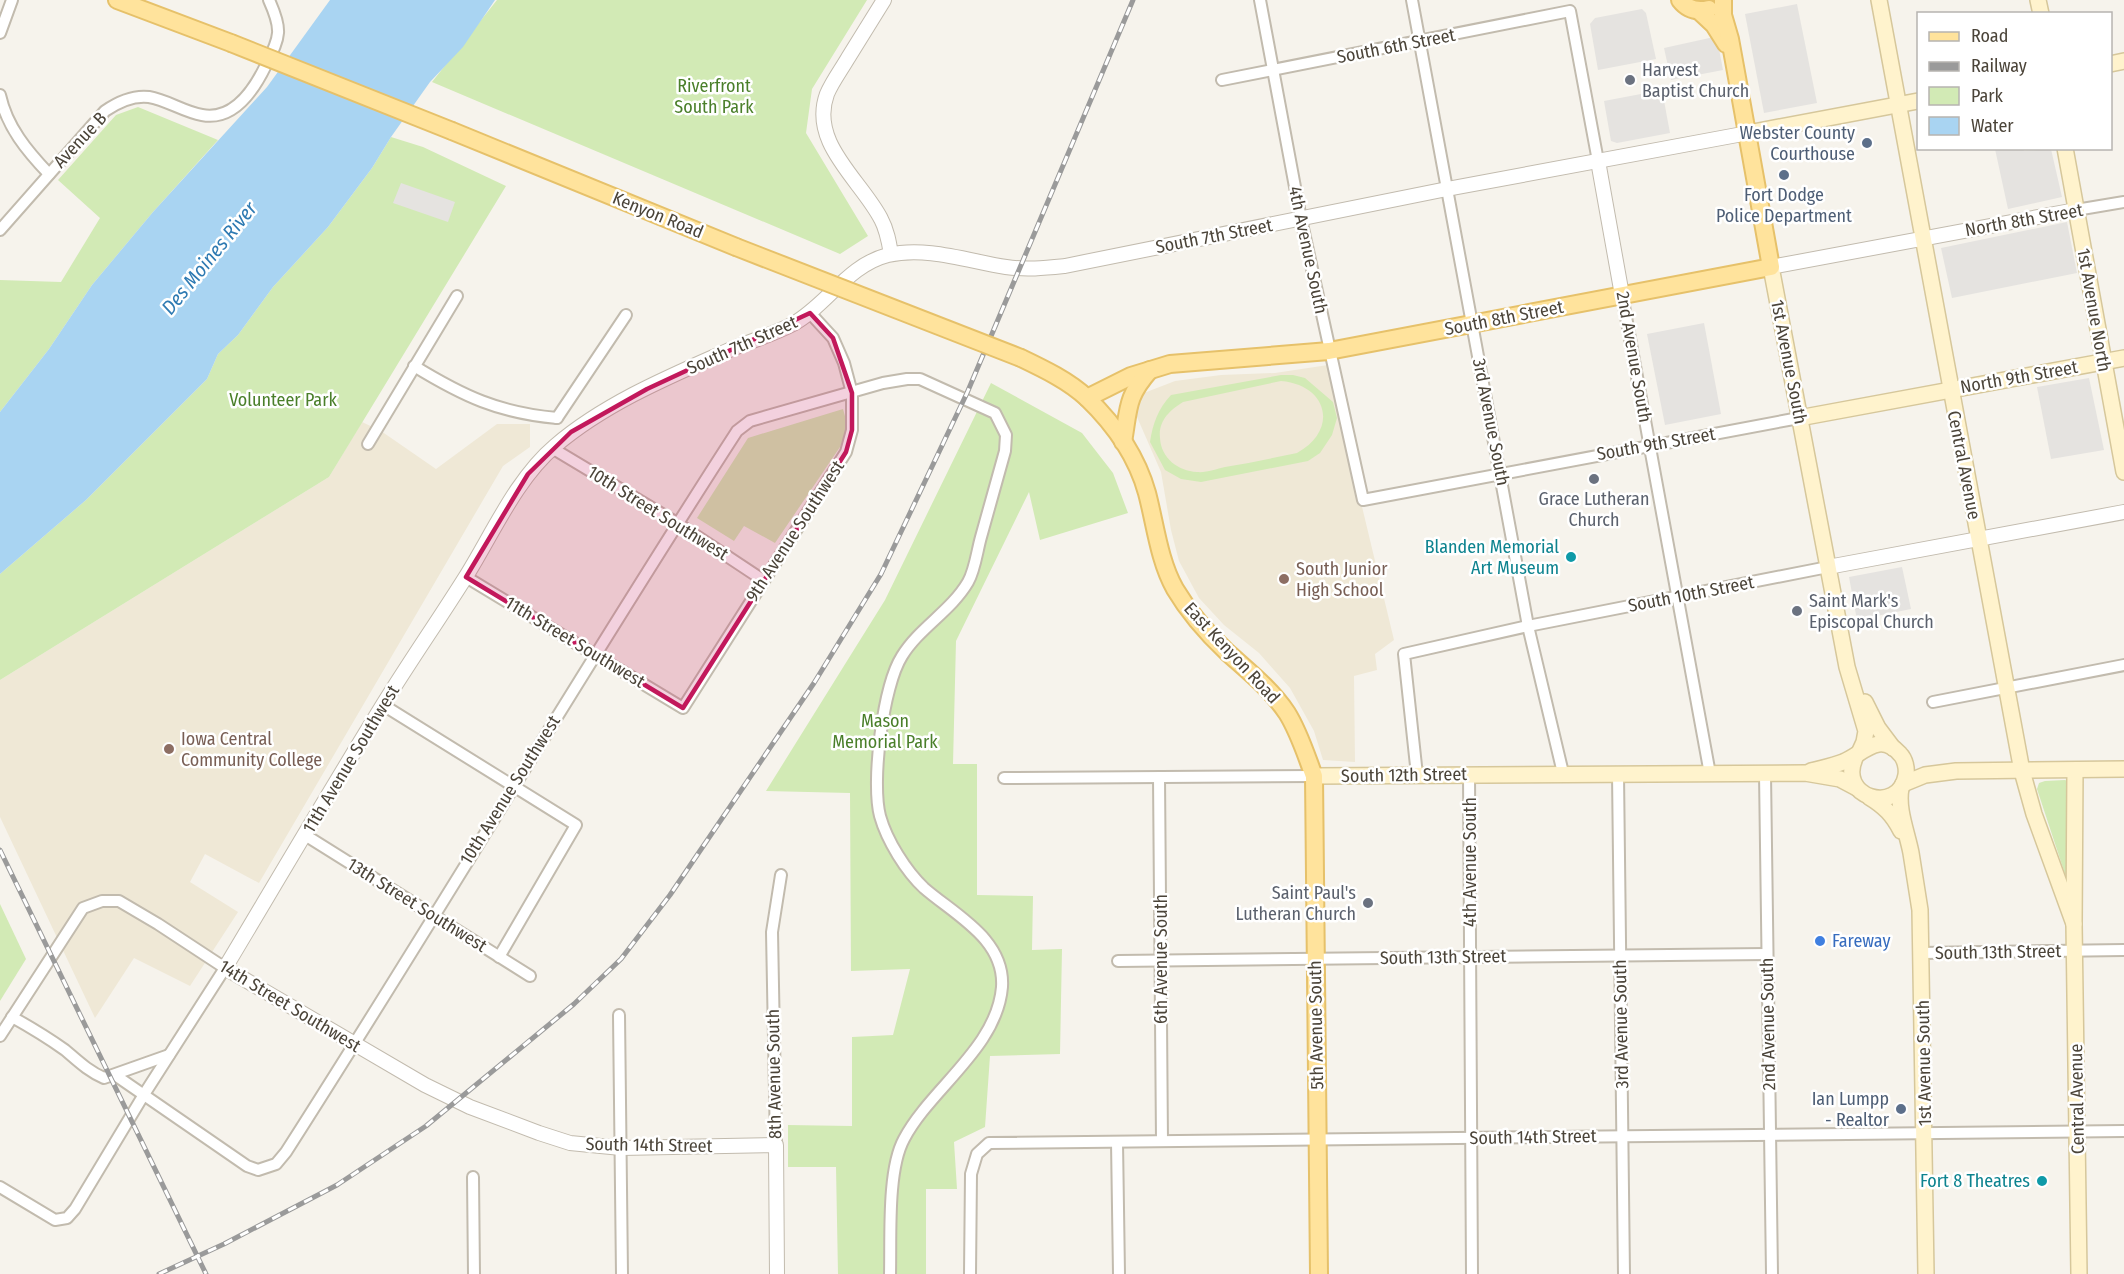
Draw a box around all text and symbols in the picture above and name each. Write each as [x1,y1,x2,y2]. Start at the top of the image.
legend [1917,12,2112,150]
street label: South 6th Street [1335,24,1457,68]
text: Road [1971,25,2008,47]
text: Railway [1971,55,2027,77]
place label: Harvest Baptist Church [1642,59,1749,102]
marker: Harvest Baptist Church [1623,73,1637,87]
park label: Riverfront South Park [674,75,754,118]
text: Park [1971,85,2004,107]
street label: Avenue B [49,107,111,172]
text: Water [1971,115,2014,137]
place label: Webster County Courthouse [1740,122,1855,165]
marker: Webster County Courthouse [1860,136,1874,150]
marker: Fort Dodge Police Department [1777,168,1791,182]
street label: 4th Avenue South [1284,184,1332,316]
place label: Fort Dodge Police Department [1716,184,1852,227]
street label: Kenyon Road [609,187,707,243]
water label: Des Moines River [156,196,262,319]
street label: North 8th Street [1963,199,2085,241]
street label: South 7th Street [1154,214,1274,258]
street label: 1st Avenue North [2072,246,2116,374]
street label: 2nd Avenue South [1612,290,1656,424]
street label: South 8th Street [1443,296,1565,340]
street label: 1st Avenue South [1766,298,1812,426]
street label: South 7th Street [683,311,801,379]
street label: 3rd Avenue South [1468,356,1514,488]
street label: North 9th Street [1959,356,2080,398]
park label: Volunteer Park [229,389,337,411]
street label: Central Avenue [1943,409,1985,521]
street label: South 9th Street [1595,423,1717,465]
street label: 9th Avenue Southwest [741,456,849,606]
street label: 10th Street Southwest [584,461,733,565]
marker: Grace Lutheran Church [1587,472,1601,486]
place label: Grace Lutheran Church [1539,488,1649,531]
place label: Blanden Memorial Art Museum [1425,536,1559,579]
marker: Blanden Memorial Art Museum [1564,550,1578,564]
place label: South Junior High School [1296,558,1388,601]
street label: South 10th Street [1626,571,1756,617]
marker: South Junior High School [1277,572,1291,586]
place label: Saint Mark's Episcopal Church [1809,590,1934,633]
street label: 11th Street Southwest [501,592,649,693]
street label: East Kenyon Road [1179,598,1285,708]
marker: Saint Mark's Episcopal Church [1790,604,1804,618]
street label: 11th Avenue Southwest [298,681,404,837]
park label: Mason Memorial Park [832,710,938,753]
street label: 10th Avenue Southwest [455,711,565,869]
place label: Iowa Central Community College [181,728,322,771]
marker: Iowa Central Community College [162,742,176,756]
street label: South 12th Street [1341,763,1467,787]
street label: 4th Avenue South [1459,797,1481,927]
street label: 13th Street Southwest [343,853,491,957]
place label: Saint Paul's Lutheran Church [1236,882,1356,925]
street label: 6th Avenue South [1150,894,1172,1024]
marker: Saint Paul's Lutheran Church [1361,896,1375,910]
place label: Fareway [1832,930,1890,952]
marker: Fareway [1813,934,1827,948]
street label: South 13th Street [1935,940,2061,964]
street label: South 13th Street [1380,945,1506,969]
street label: 14th Street Southwest [215,955,365,1057]
street label: 2nd Avenue South [1756,957,1780,1091]
street label: 3rd Avenue South [1609,959,1633,1089]
street label: 5th Avenue South [1304,960,1328,1090]
street label: 1st Avenue South [1912,1000,1936,1126]
street label: 8th Avenue South [762,1009,786,1139]
street label: Central Avenue [2065,1043,2089,1154]
place label: Ian Lumpp - Realtor [1812,1088,1890,1131]
marker: Ian Lumpp - Realtor [1894,1102,1908,1116]
street label: South 14th Street [1469,1125,1597,1149]
street label: South 14th Street [585,1133,713,1157]
place label: Fort 8 Theatres [1920,1170,2030,1192]
marker: Fort 8 Theatres [2035,1174,2049,1188]

